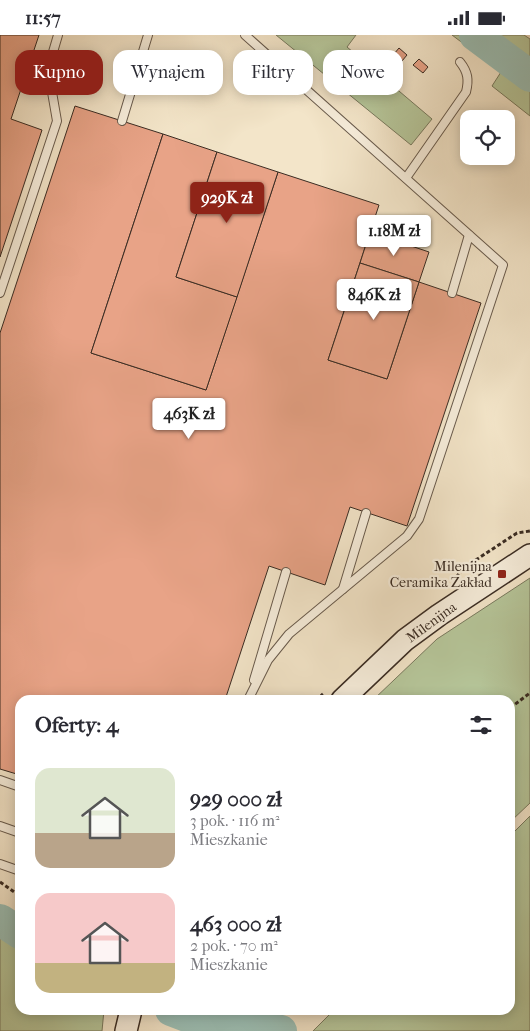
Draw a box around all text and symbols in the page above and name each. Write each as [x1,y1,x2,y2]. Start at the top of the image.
text: 11:57 [25,7,61,29]
chip: Kupno [15,50,103,95]
chip: Wynajem [113,50,223,95]
chip: Filtry [233,50,313,95]
chip: Nowe [323,50,403,95]
map controls [460,110,515,165]
button: locate [460,110,515,165]
pin: 929K zł [181,181,273,224]
text: 929K zł [201,188,253,207]
pin: 1.18M zł [342,215,446,257]
text: 1.18M zł [368,221,420,240]
pin: 846K zł [328,279,420,321]
text: 846K zł [348,285,400,304]
pin: 463K zł [143,397,235,440]
text: 463K zł [163,404,215,423]
place label: Milenijna Ceramika Zakład [390,558,493,591]
marker: Milenijna Ceramika Zakład [496,568,508,580]
street label: Milenijna [403,598,460,646]
icon: filters [467,711,495,739]
text: Oferty: 4 [35,713,118,737]
text: 929 000 zł [190,787,282,811]
icon: home [75,788,135,848]
text: 3 pok. · 116 m² [190,811,280,830]
text: Mieszkanie [190,830,268,849]
text: 463 000 zł [190,912,281,936]
icon: home [75,913,135,973]
text: 2 pok. · 70 m² [190,936,278,955]
text: Mieszkanie [190,955,268,974]

